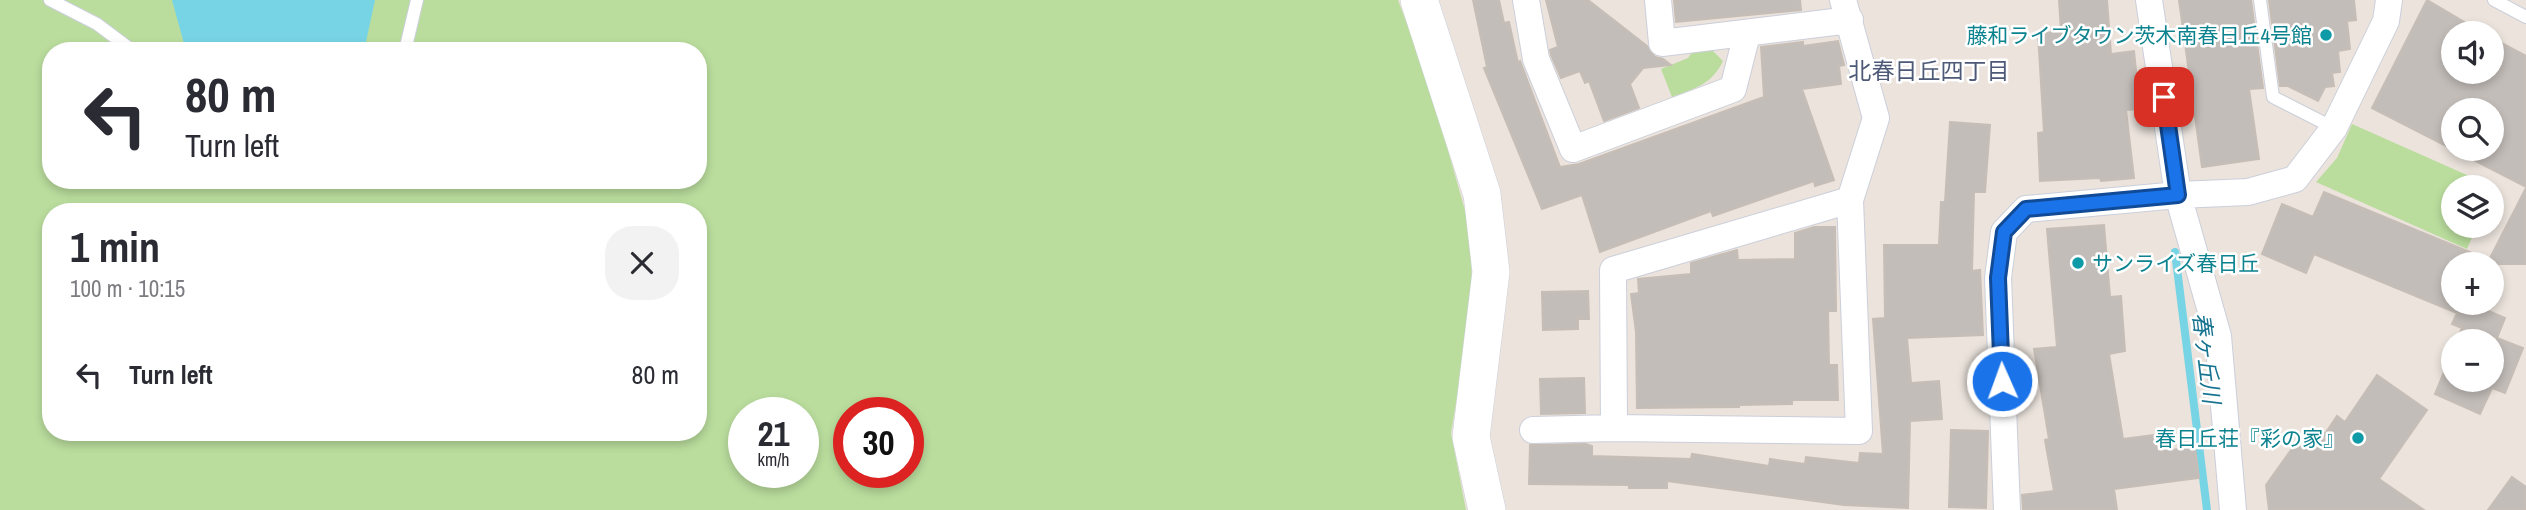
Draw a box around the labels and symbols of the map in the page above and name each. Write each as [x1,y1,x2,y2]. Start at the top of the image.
place label: 藤和ライブタウン茨木南春日丘4号館 [1966,21,2312,50]
marker: 藤和ライブタウン茨木南春日丘4号館 [2318,27,2334,43]
district label: 北春日丘四丁目 [1849,55,2010,86]
pin [2134,67,2194,127]
place label: サンライズ春日丘 [2092,249,2259,278]
marker: サンライズ春日丘 [2070,255,2086,271]
water label: 春ヶ丘川 [2186,310,2228,409]
position arrow [1965,344,2039,418]
speed limit sign: 30 [833,397,924,488]
place label: 春日丘荘『彩の家』 [2155,424,2344,453]
marker: 春日丘荘『彩の家』 [2350,430,2366,446]

